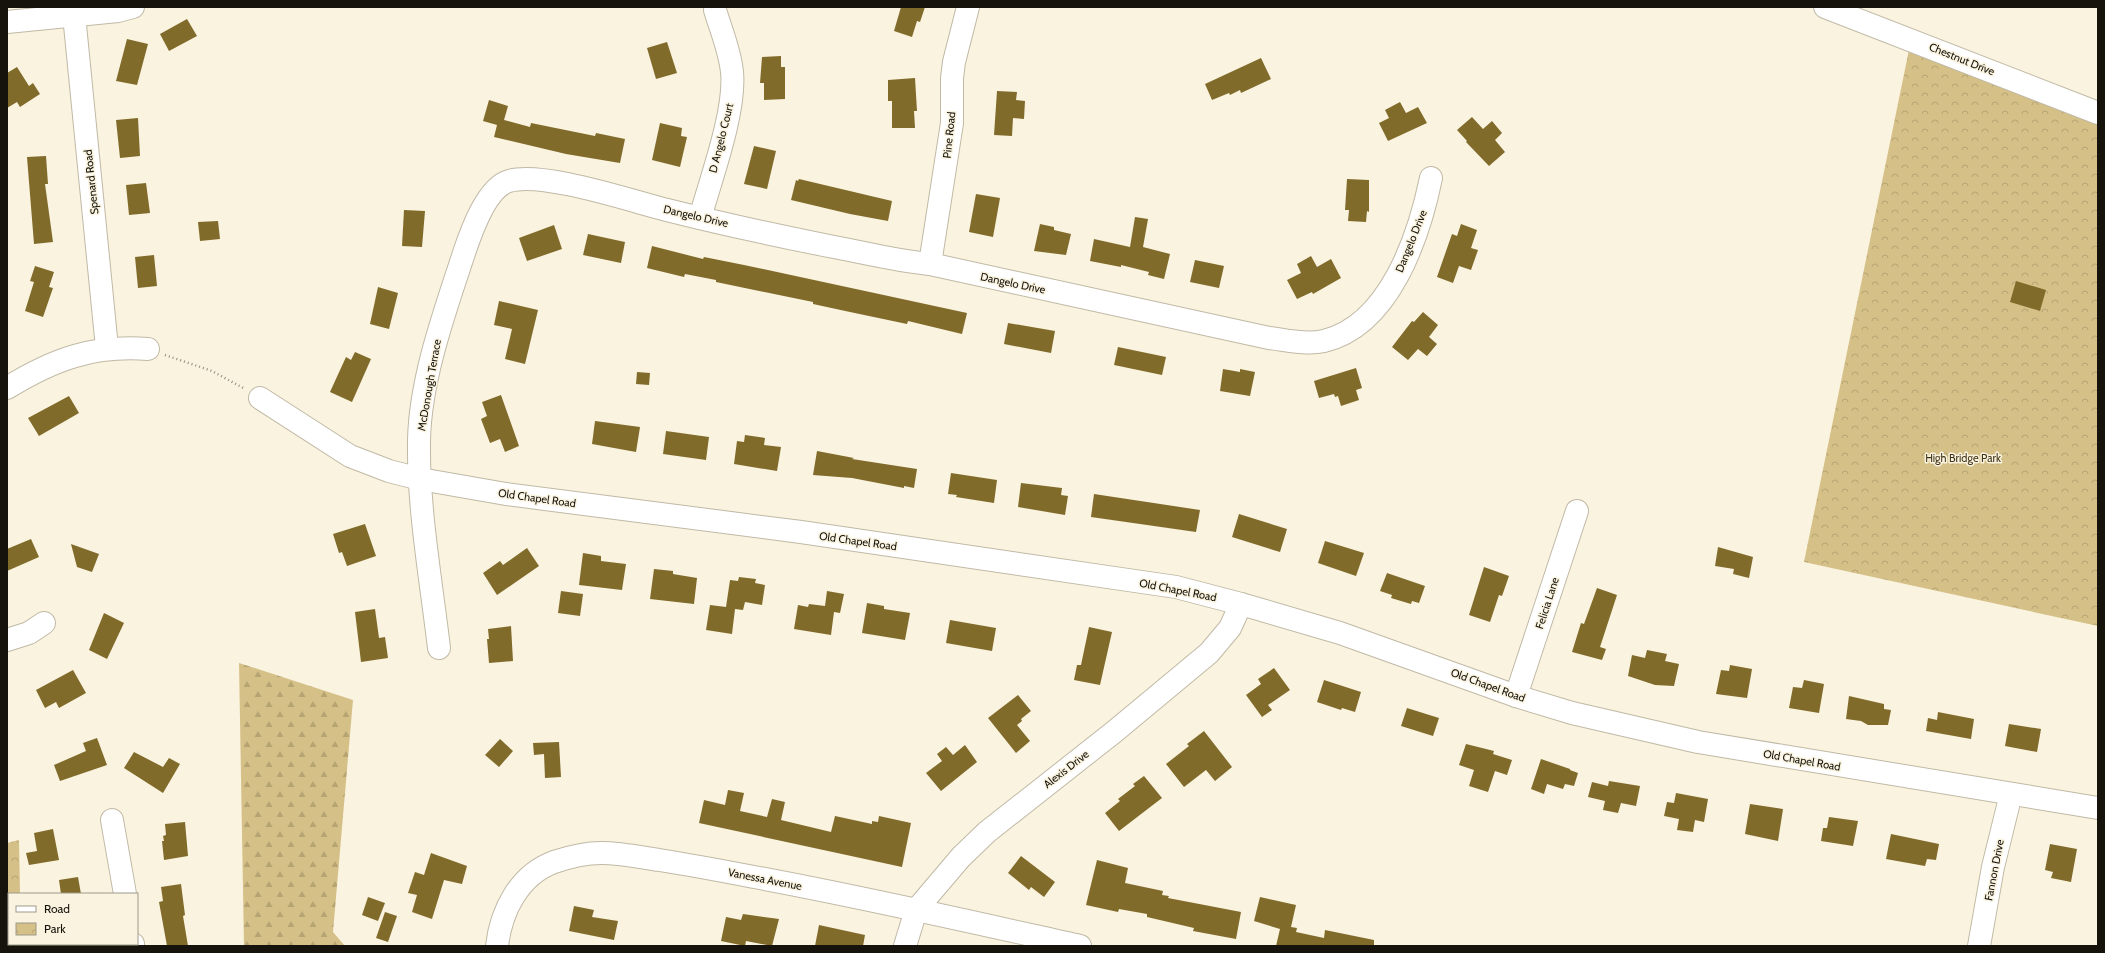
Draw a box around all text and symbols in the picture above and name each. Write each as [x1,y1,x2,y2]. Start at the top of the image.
street label: Chestnut Drive [1927,40,1997,79]
street label: D Angelo Court [706,101,736,174]
street label: Pine Road [940,111,958,159]
street label: Spenard Road [81,149,101,215]
street label: Dangelo Drive [662,202,730,230]
street label: Dangelo Drive [1392,207,1430,274]
street label: Dangelo Drive [979,269,1047,297]
street label: McDonough Terrace [414,338,444,432]
park label: High Bridge Park [1925,451,2001,465]
street label: Old Chapel Road [497,486,577,510]
street label: Old Chapel Road [818,529,898,553]
street label: Felicia Lane [1532,575,1562,631]
street label: Old Chapel Road [1138,576,1218,604]
street label: Old Chapel Road [1449,665,1527,705]
street label: Old Chapel Road [1762,746,1842,774]
street label: Alexis Drive [1040,747,1092,791]
street label: Fannon Drive [1981,838,2007,902]
street label: Vanessa Avenue [727,865,804,893]
legend [8,893,138,945]
text: Road [44,901,70,916]
text: Park [44,921,66,936]

